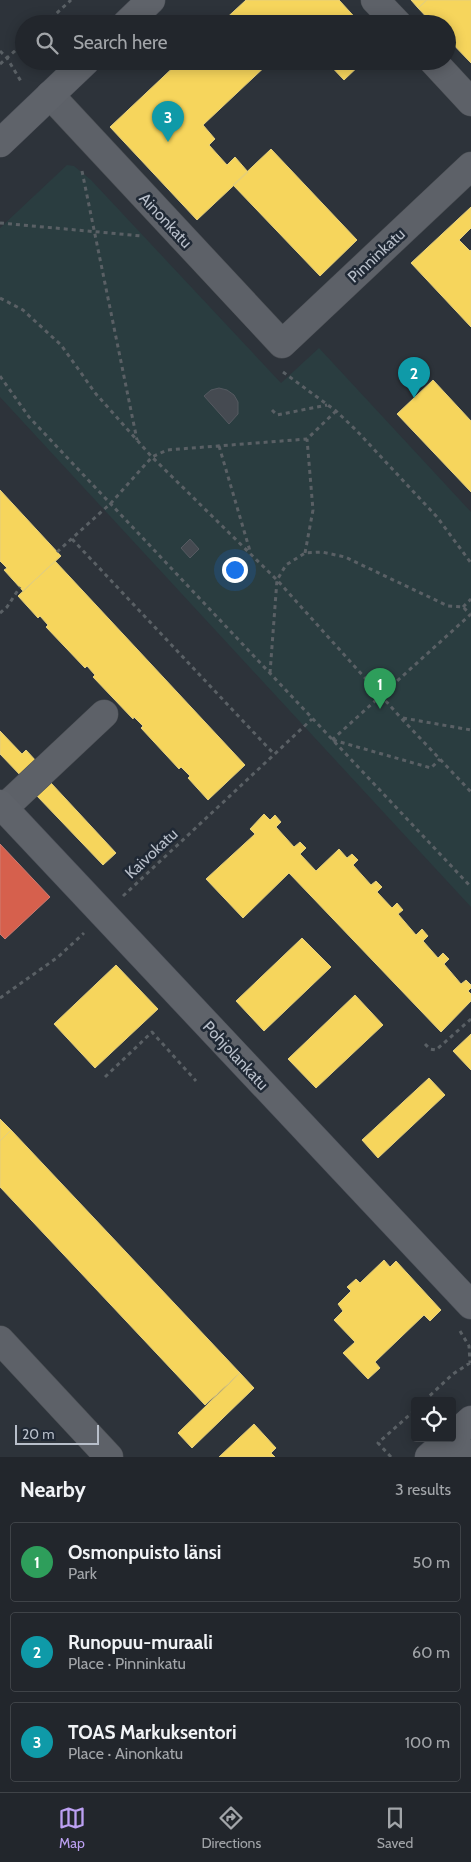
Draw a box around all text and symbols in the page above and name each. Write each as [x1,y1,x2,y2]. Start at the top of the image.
search box [15,15,456,70]
icon: search [33,29,61,57]
text: Search here [73,31,167,54]
pin: 3 [152,101,184,142]
street label: Ainonkatu [135,189,196,252]
street label: Pinninkatu [344,224,409,287]
pin: 2 [398,357,430,398]
your location [222,557,248,583]
pin: 1 [364,668,396,709]
street label: Kaivokatu [121,824,182,882]
street label: Pohjolankatu [199,1017,272,1094]
map controls [411,1397,456,1442]
button: locate [411,1397,456,1442]
scale bar [15,1422,99,1445]
text: 20 m [22,1425,55,1443]
text: Nearby [20,1477,86,1502]
text: 3 results [395,1480,451,1499]
text: Osmonpuisto länsi [68,1541,221,1564]
text: 1 [34,1553,40,1572]
text: 50 m [413,1553,450,1572]
text: Park [68,1564,97,1583]
text: Runopuu-muraali [68,1631,213,1654]
text: 2 [33,1643,41,1662]
text: 60 m [412,1643,450,1662]
text: Place · Pinninkatu [68,1654,186,1673]
text: TOAS Markuksentori [68,1721,236,1744]
text: 3 [33,1733,41,1752]
text: 100 m [405,1733,450,1752]
text: Place · Ainonkatu [68,1744,183,1763]
tab: Map [58,1804,86,1852]
tab: Directions [201,1804,261,1852]
tab: Saved [377,1804,413,1852]

